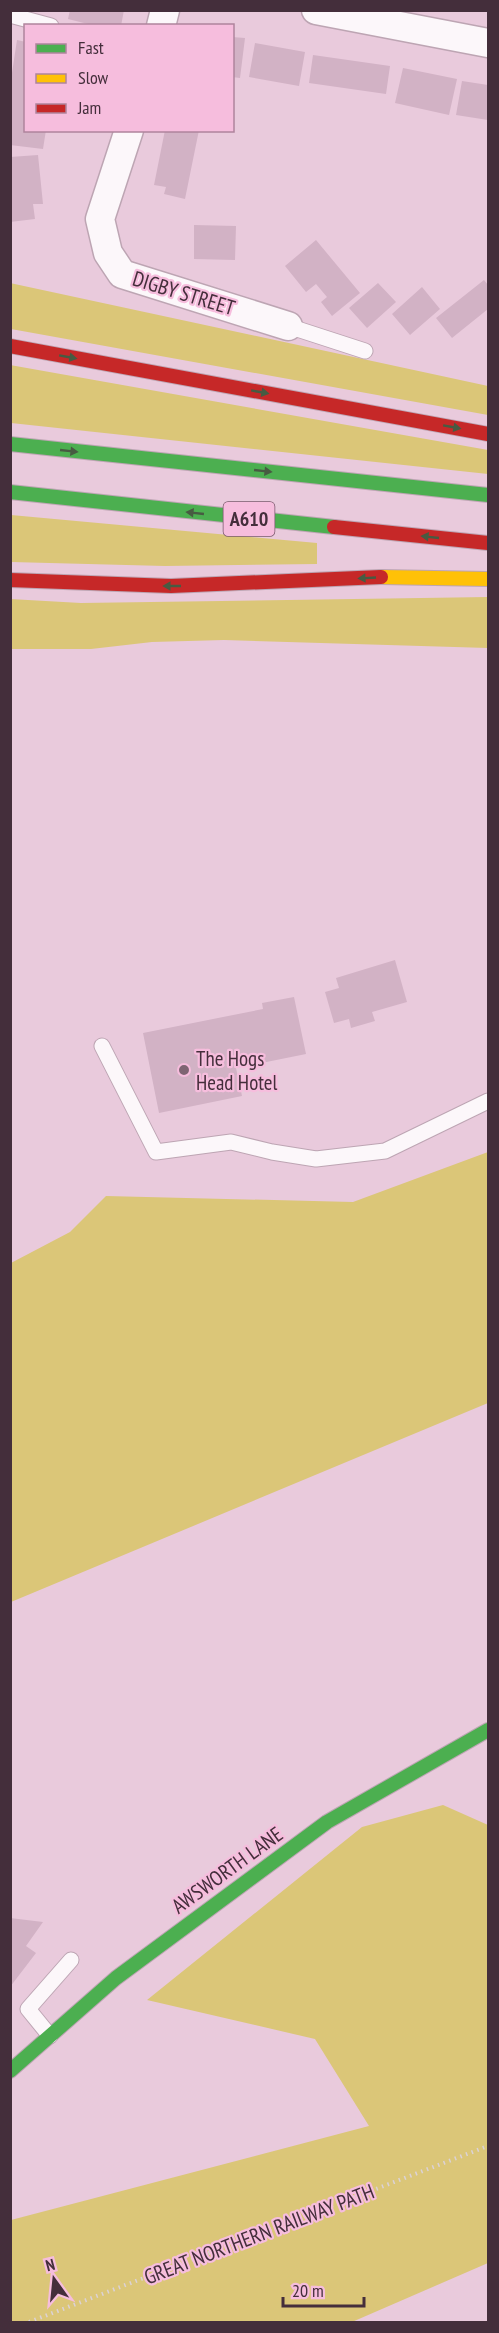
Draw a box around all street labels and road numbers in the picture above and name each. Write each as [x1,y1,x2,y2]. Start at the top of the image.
street label: DIGBY STREET [130,265,239,322]
road number: A610 [224,502,274,536]
street label: AWSWORTH LANE [166,1821,288,1919]
street label: GREAT NORTHERN RAILWAY PATH [140,2178,378,2290]

